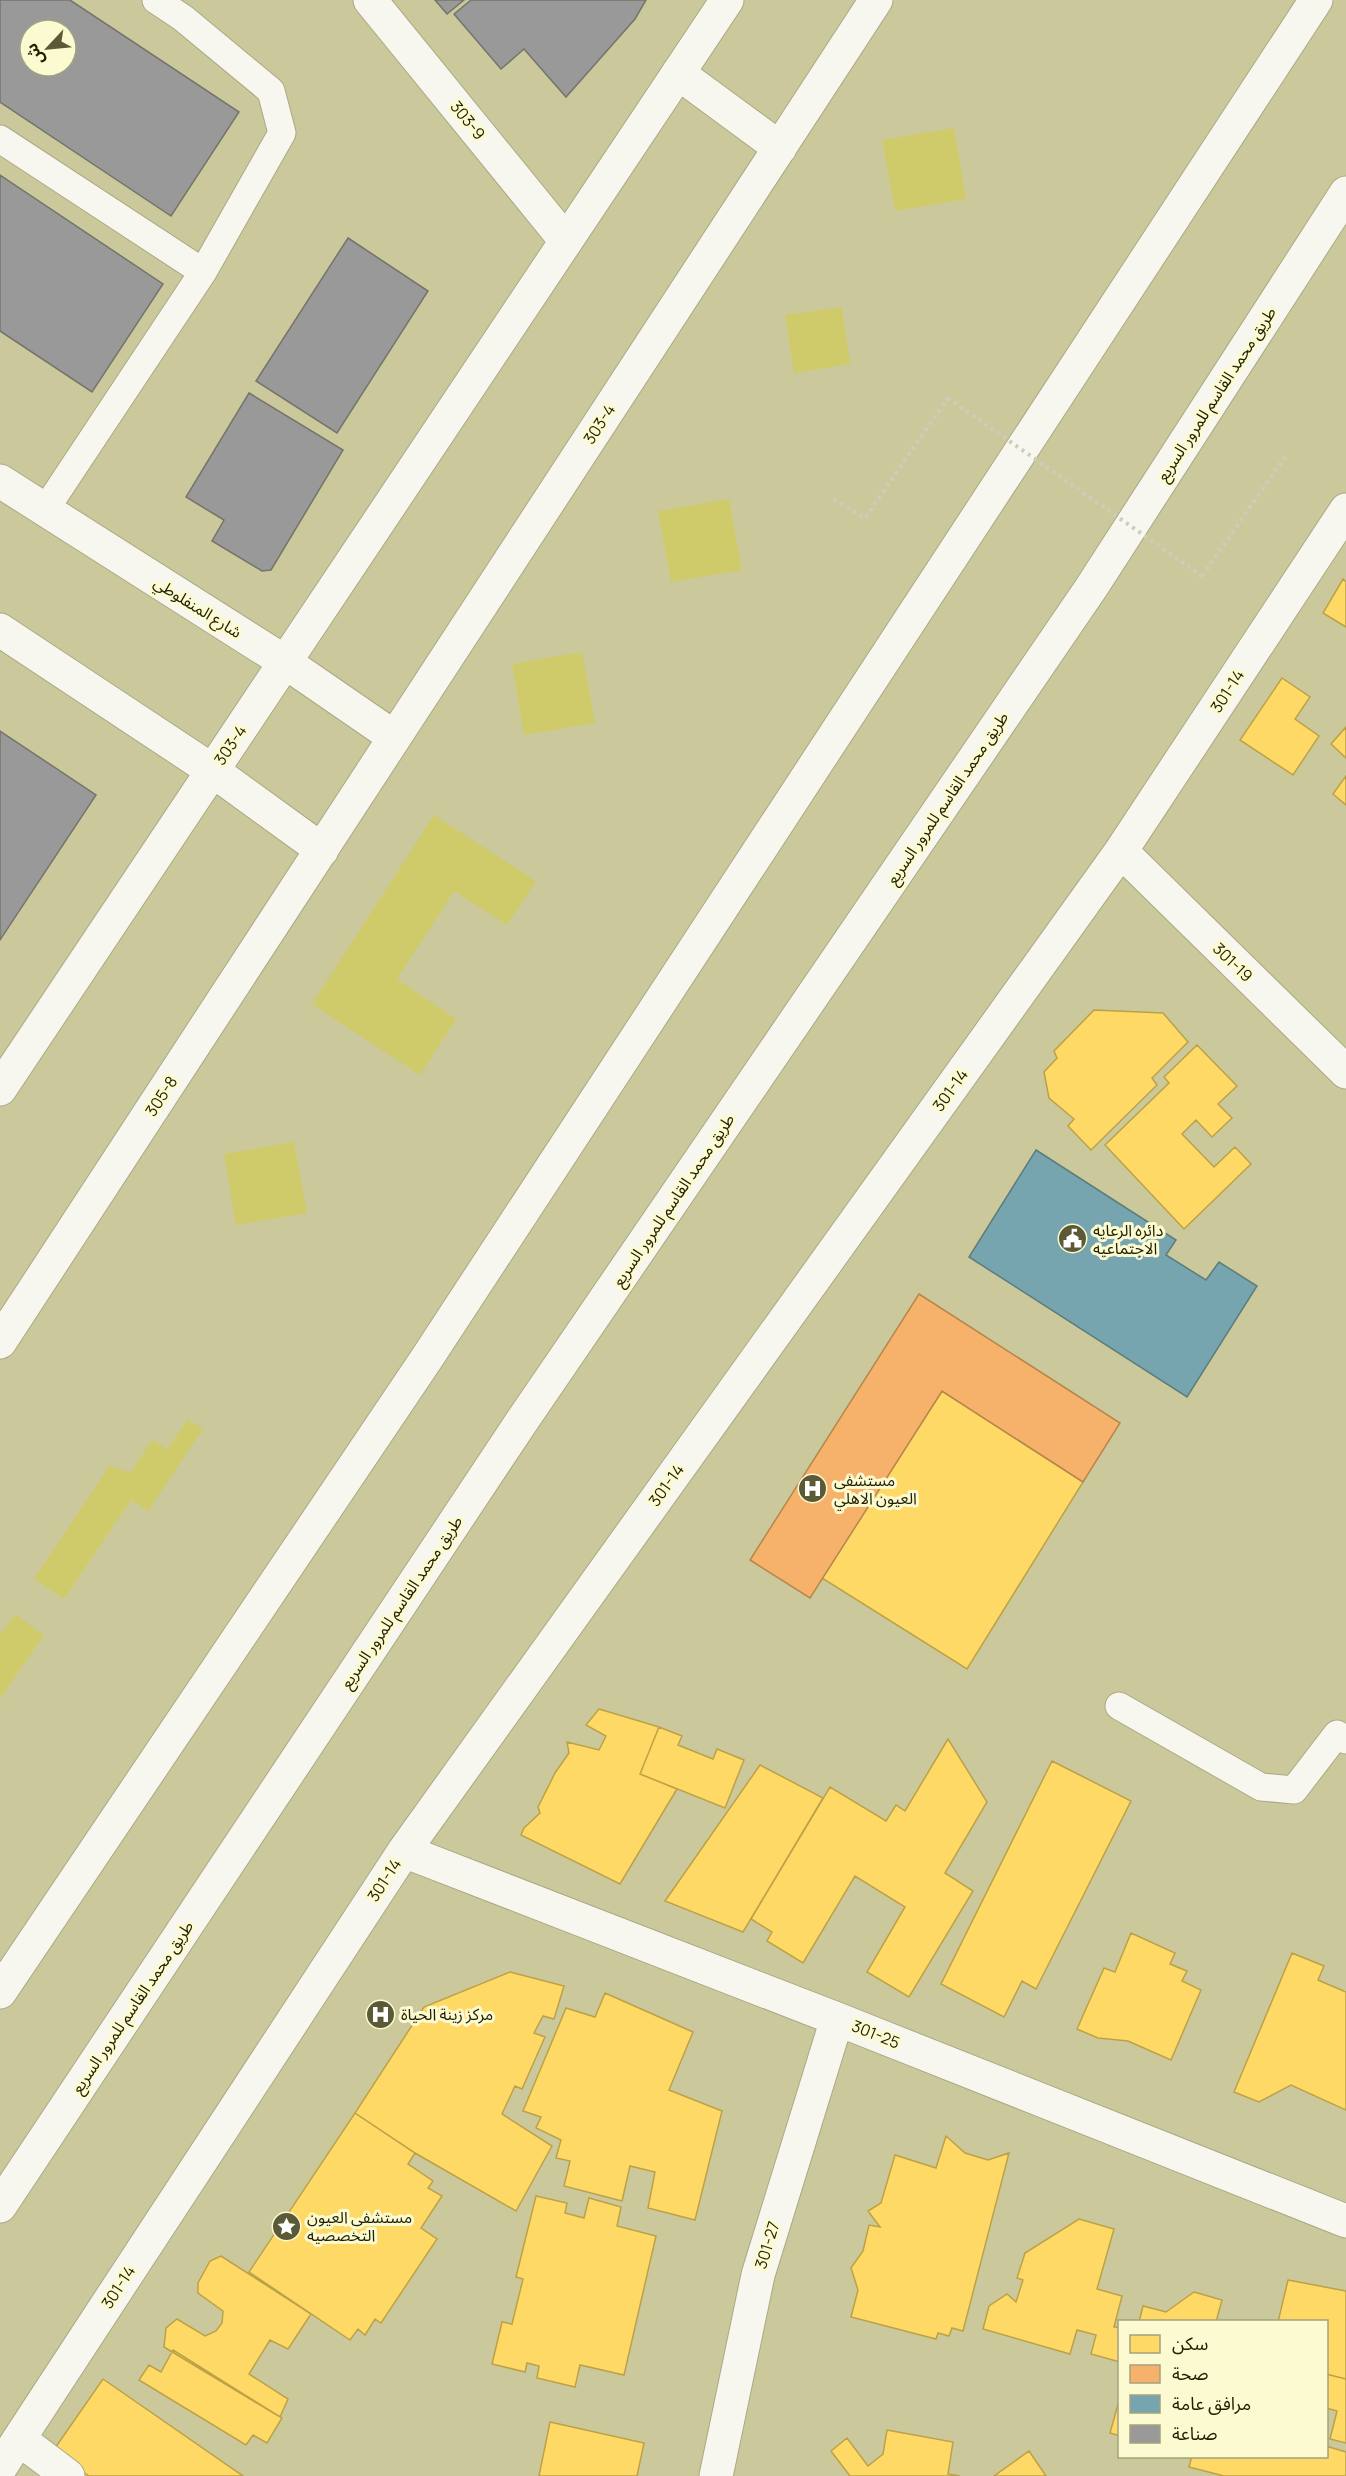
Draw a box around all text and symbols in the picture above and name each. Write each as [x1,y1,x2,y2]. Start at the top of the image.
north arrow [18,18,78,78]
text: ش [20,40,49,69]
street label: 303-9 [446,96,490,144]
street label: طريق محمد القاسم للمرور السريع [1151,302,1283,487]
street label: 303-4 [578,400,620,448]
street label: شارع المنفلوطي [149,571,246,645]
street label: 301-14 [1205,665,1249,717]
street label: طريق محمد القاسم للمرور السريع [881,707,1015,890]
street label: 303-4 [209,721,251,769]
street label: 301-19 [1208,938,1258,986]
street label: 301-14 [927,1064,973,1116]
street label: 305-8 [140,1072,182,1120]
street label: طريق محمد القاسم للمرور السريع [607,1109,741,1292]
place label: دائره الرعايه الاجتماعيه [1093,1219,1163,1259]
public building icon: دائره الرعايه الاجتماعيه [1056,1223,1088,1255]
street label: 301-14 [643,1459,689,1511]
place label: مستشفى العيون الاهلي [834,1469,917,1511]
hospital icon: مستشفى العيون الاهلي [797,1473,829,1505]
street label: طريق محمد القاسم للمرور السريع [335,1511,469,1694]
street label: 301-14 [362,1854,406,1906]
street label: طريق محمد القاسم للمرور السريع [66,1916,200,2099]
hospital icon: مركز زينة الحياة [364,1998,396,2030]
place label: مركز زينة الحياة [401,2003,493,2025]
street label: 301-25 [849,2014,903,2054]
place label: مستشفى العيون التخصصيه [307,2206,412,2246]
place icon: مستشفى العيون التخصصيه [270,2210,302,2242]
street label: 301-27 [749,2218,785,2272]
street label: 301-14 [96,2261,140,2313]
legend [1118,2320,1328,2458]
text: سكن [1172,2331,1208,2355]
text: صحة [1172,2361,1208,2385]
text: مرافق عامة [1172,2391,1251,2415]
text: صناعة [1172,2421,1217,2445]

